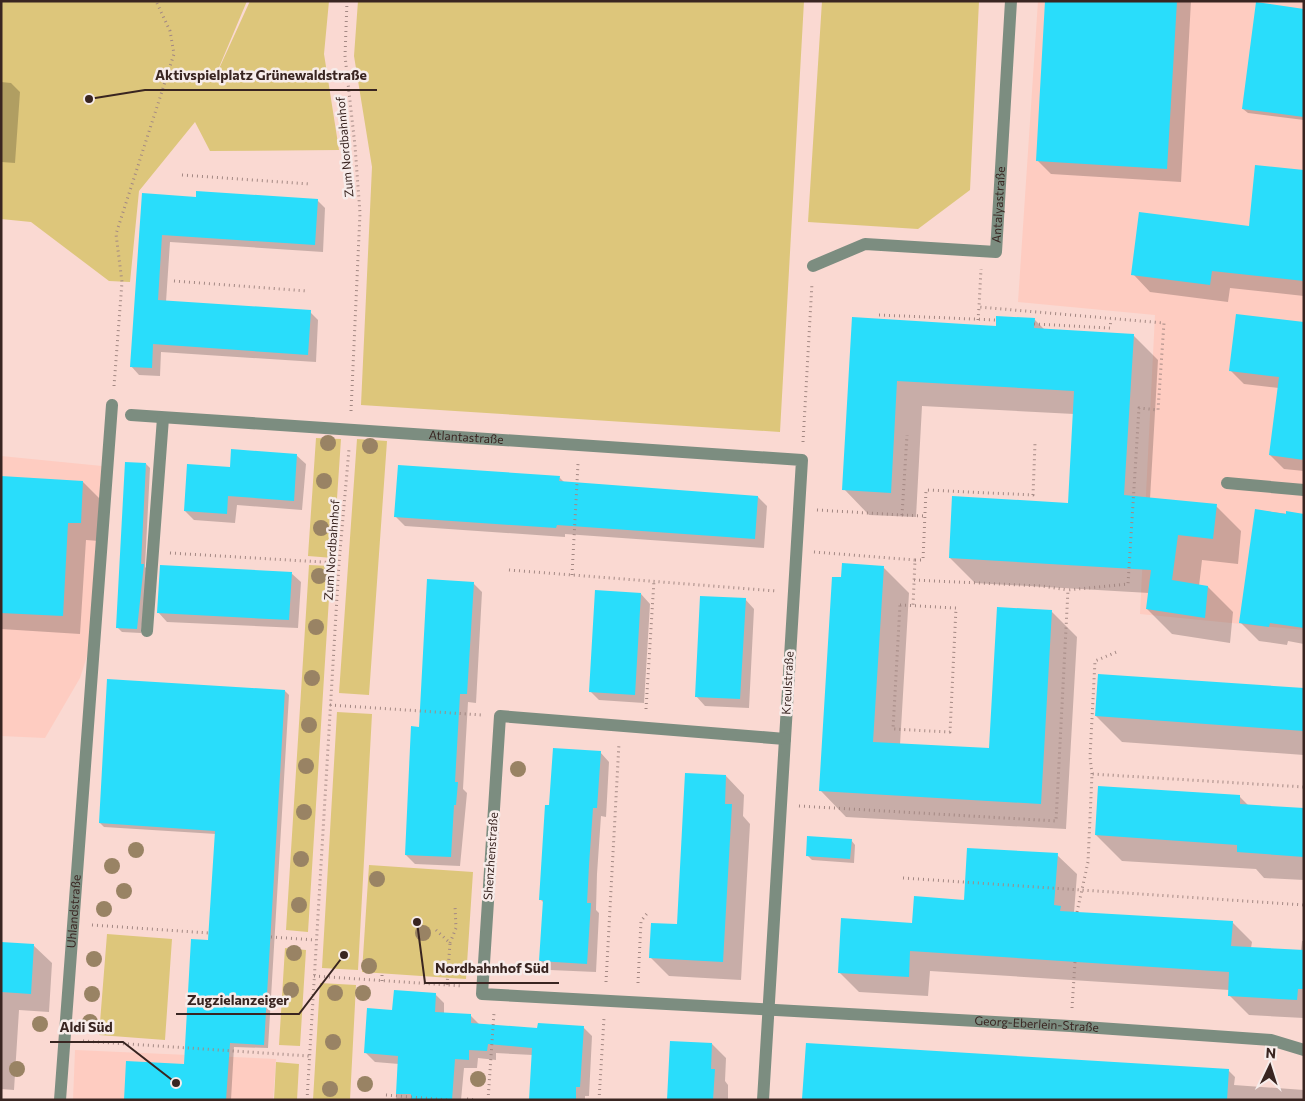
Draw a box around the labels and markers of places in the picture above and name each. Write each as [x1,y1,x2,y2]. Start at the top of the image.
callout: Aktivspielplatz Grünewaldstraße [145,61,377,90]
callout: Nordbahnhof Süd [425,954,559,983]
callout: Zugzielanzeiger [176,985,299,1014]
callout: Aldi Süd [50,1013,123,1042]

